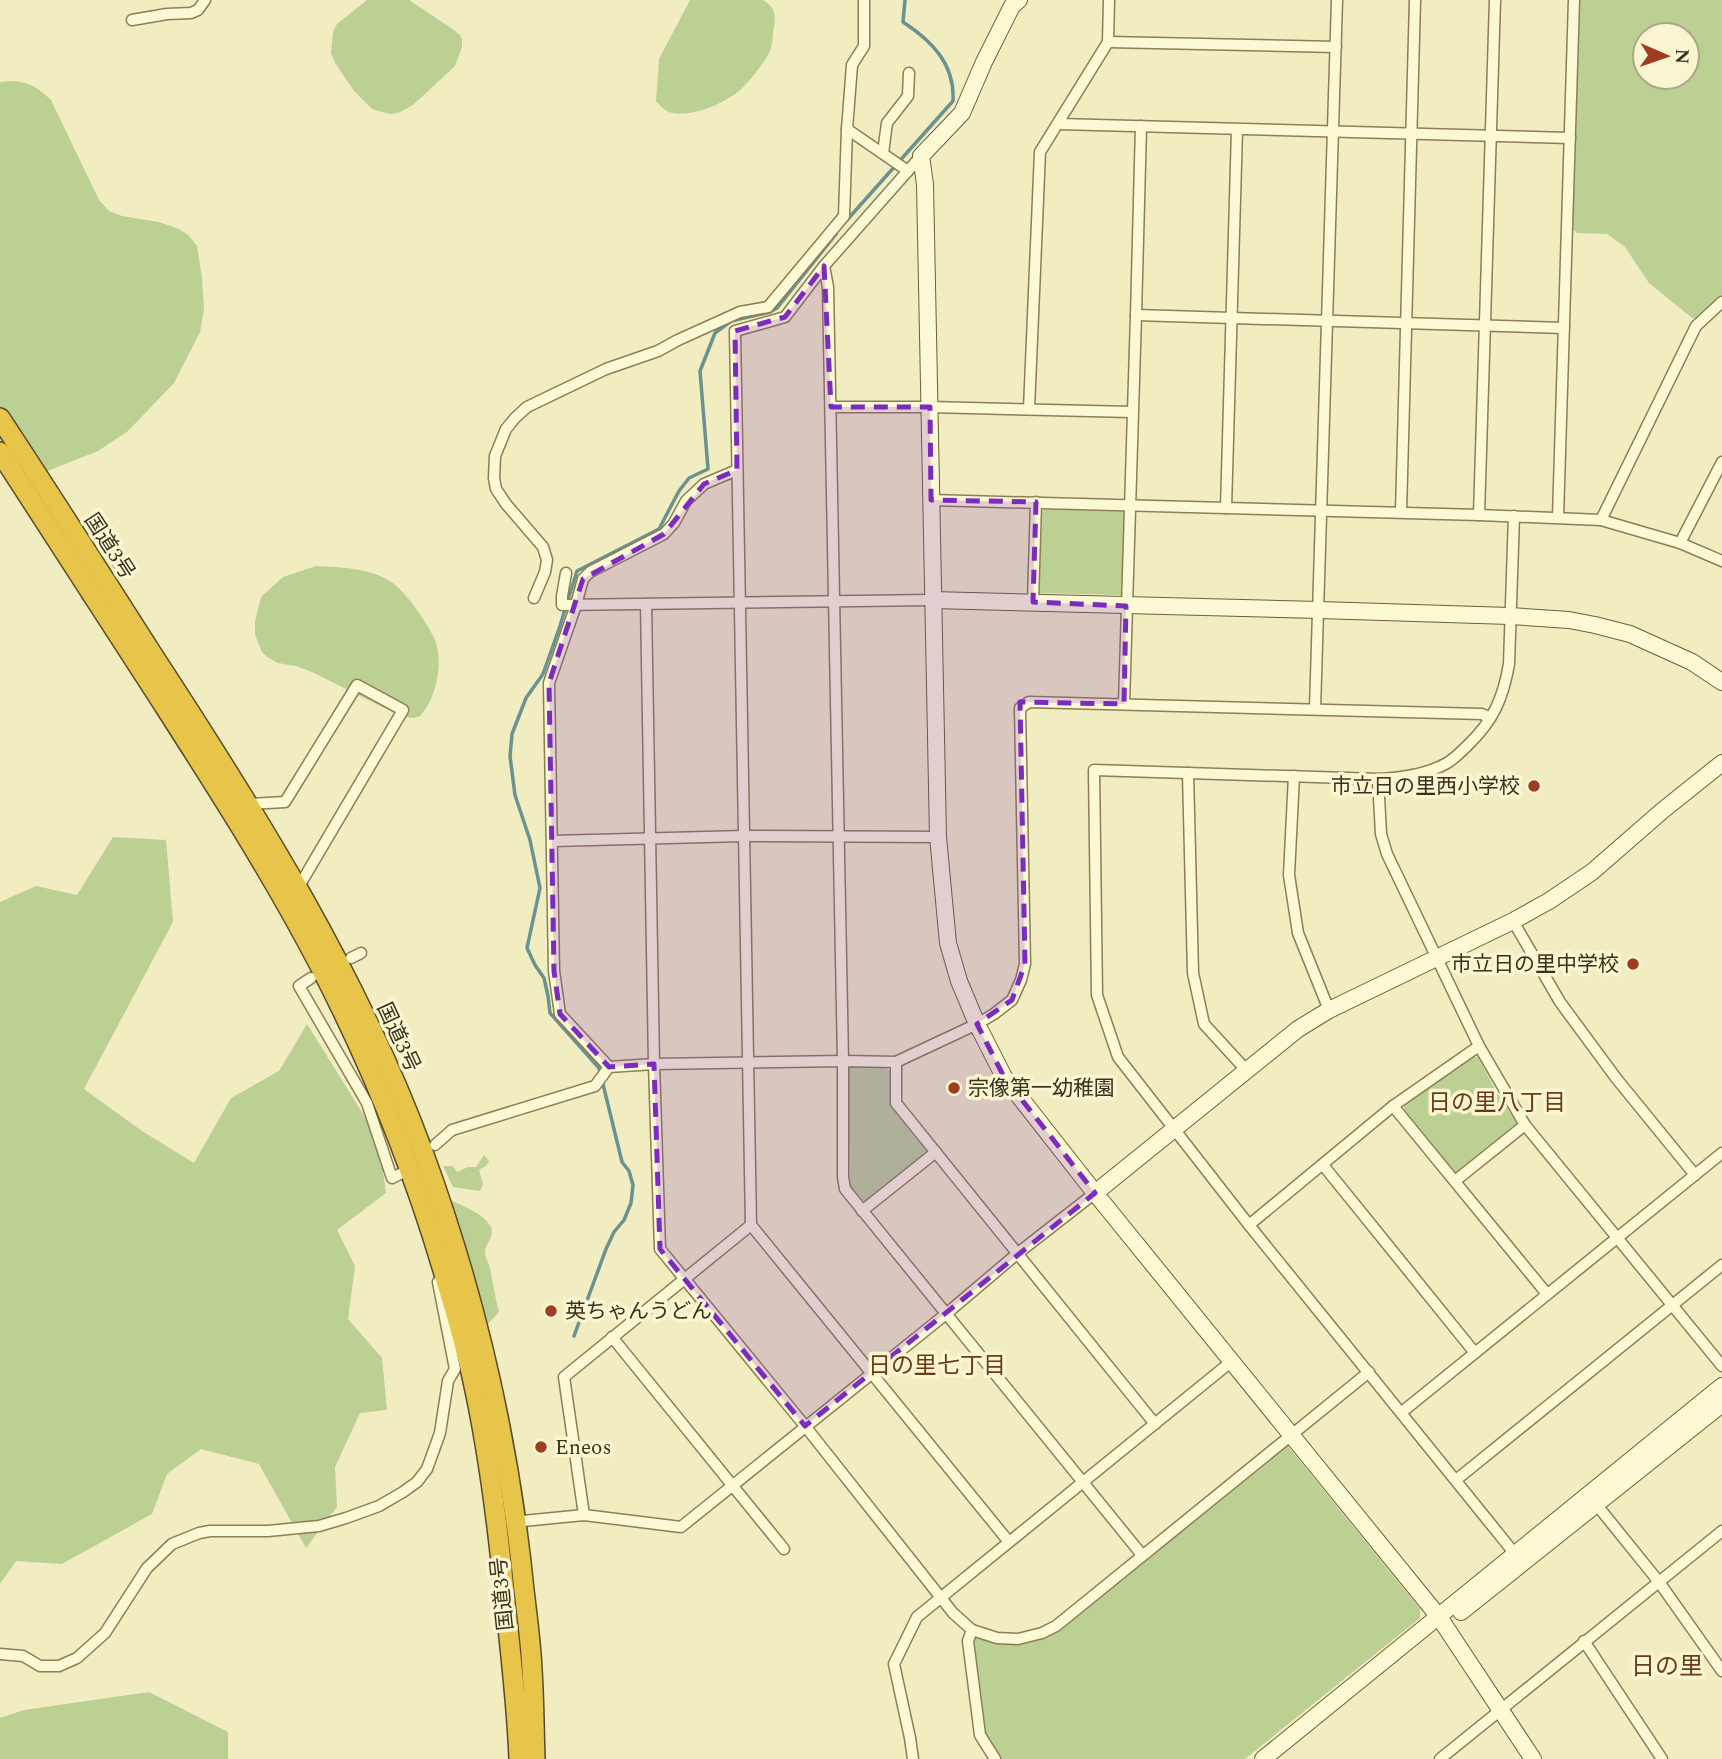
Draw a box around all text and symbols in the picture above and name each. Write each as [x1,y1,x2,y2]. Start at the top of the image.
north arrow [1631,21,1701,91]
text: N [1667,48,1696,65]
street label: 国道3号 [76,507,143,586]
place label: 市立日の里西小学校 [1331,771,1520,803]
marker: 市立日の里西小学校 [1526,778,1542,794]
place label: 市立日の里中学校 [1451,949,1619,981]
marker: 市立日の里中学校 [1625,956,1641,972]
street label: 国道3号 [368,997,428,1077]
place label: 宗像第一幼稚園 [968,1073,1115,1105]
marker: 宗像第一幼稚園 [946,1080,962,1096]
district label: 日の里八丁目 [1428,1086,1566,1121]
place label: 英ちゃんうどん [565,1296,712,1328]
marker: 英ちゃんうどん [543,1303,559,1319]
district label: 日の里七丁目 [868,1349,1006,1384]
place label: Eneos [555,1432,612,1464]
marker: Eneos [533,1439,549,1455]
street label: 国道3号 [483,1556,523,1632]
district label: 日の里 [1631,1649,1703,1685]

